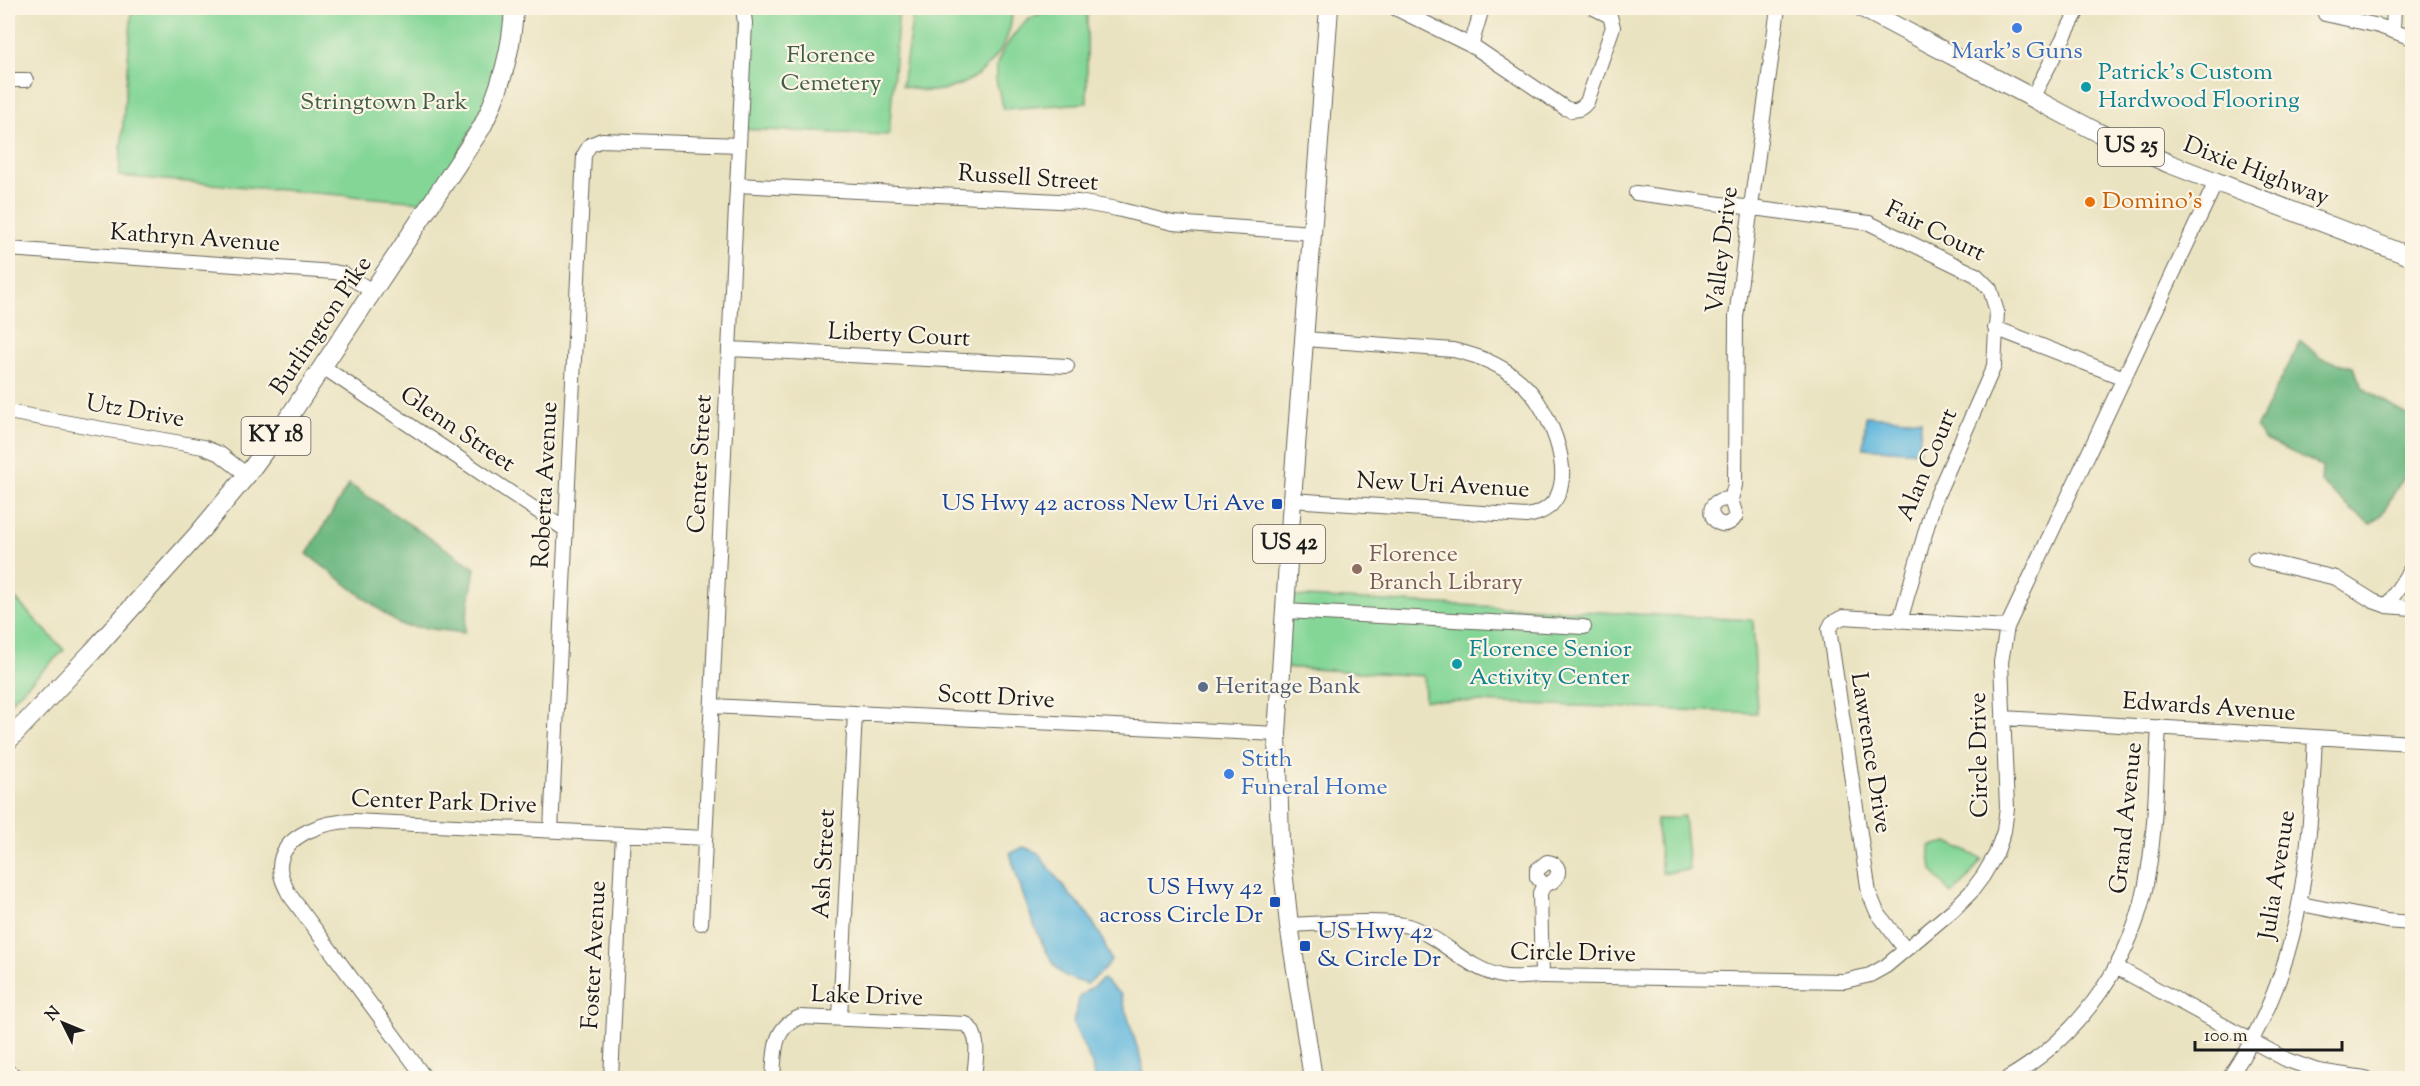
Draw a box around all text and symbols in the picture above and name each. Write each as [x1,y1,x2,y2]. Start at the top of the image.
marker: Mark’s Guns [2010,21,2024,35]
place label: Mark’s Guns [1951,35,2083,69]
park label: Florence Cemetery [781,39,881,101]
place label: Patrick’s Custom Hardwood Flooring [2098,56,2300,118]
marker: Patrick’s Custom Hardwood Flooring [2079,80,2093,94]
park label: Stringtown Park [300,86,468,120]
road number: US 25 [2098,128,2164,166]
street label: Dixie Highway [2178,129,2334,215]
street label: Russell Street [957,157,1099,201]
street label: Valley Drive [1698,184,1748,316]
place label: Domino's [2102,185,2202,219]
street label: Fair Court [1879,193,1991,271]
marker: Domino's [2083,195,2097,209]
street label: Kathryn Avenue [109,216,281,262]
street label: Burlington Pike [263,250,381,402]
street label: Liberty Court [827,315,971,357]
street label: Glenn Street [392,379,522,481]
street label: Utz Drive [83,387,187,437]
street label: Center Street [680,394,722,534]
street label: Roberta Avenue [525,401,567,569]
street label: Alan Court [1889,403,1967,527]
road number: KY 18 [242,417,310,455]
street label: New Uri Avenue [1356,464,1530,508]
place label: US Hwy 42 across New Uri Ave [941,487,1265,521]
marker: US Hwy 42 across New Uri Ave [1270,497,1284,511]
road number: US 42 [1253,525,1325,563]
place label: Florence Branch Library [1369,538,1523,600]
marker: Florence Branch Library [1350,562,1364,576]
place label: Florence Senior Activity Center [1469,633,1632,695]
marker: Florence Senior Activity Center [1450,657,1464,671]
place label: Heritage Bank [1215,670,1361,704]
street label: Lawrence Drive [1841,670,1899,836]
street label: Scott Drive [936,678,1056,718]
marker: Heritage Bank [1196,680,1210,694]
street label: Edwards Avenue [2121,685,2297,731]
street label: Circle Drive [1962,692,1998,818]
street label: Grand Avenue [2102,740,2152,896]
place label: Stith Funeral Home [1241,743,1388,805]
marker: Stith Funeral Home [1222,767,1236,781]
street label: Center Park Drive [350,783,538,823]
street label: Ash Street [805,808,845,920]
street label: Julia Avenue [2251,808,2305,944]
place label: US Hwy 42 across Circle Dr [1099,871,1263,933]
street label: Foster Avenue [574,880,616,1030]
marker: US Hwy 42 across Circle Dr [1268,895,1282,909]
place label: US Hwy 42 & Circle Dr [1317,915,1441,977]
street label: Circle Drive [1510,936,1636,972]
marker: US Hwy 42 & Circle Dr [1298,939,1312,953]
street label: Lake Drive [810,978,924,1016]
north arrow [33,993,93,1053]
text: N [41,1002,67,1027]
scale bar [2195,1014,2342,1052]
text: 100 m [2204,1024,2248,1050]

